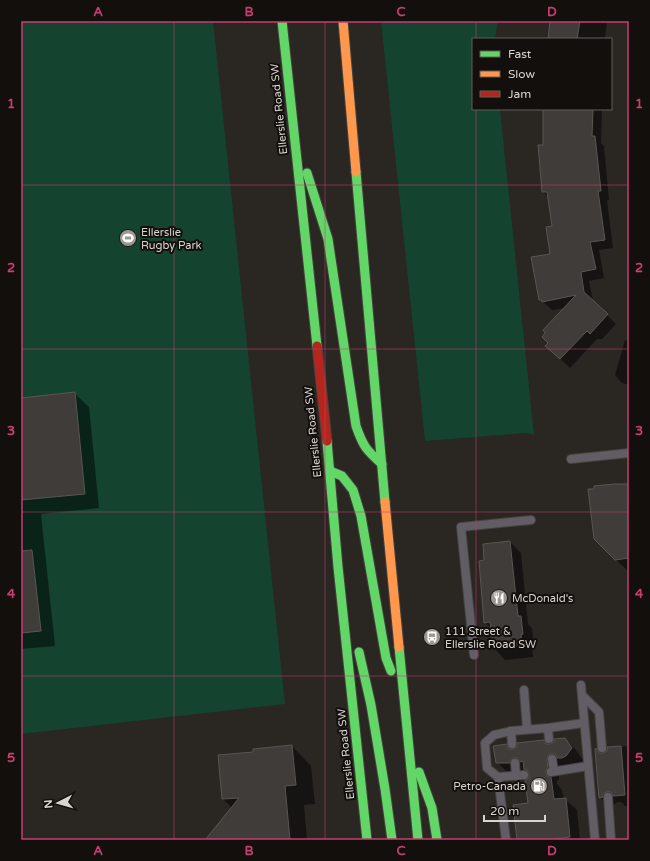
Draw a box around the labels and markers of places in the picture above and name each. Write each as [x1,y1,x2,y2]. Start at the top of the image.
place label: Ellerslie Rugby Park [141,226,202,252]
sports icon: Ellerslie Rugby Park [118,228,138,248]
restaurant icon: McDonald's [489,588,509,608]
place label: McDonald's [512,592,573,605]
place label: 111 Street & Ellerslie Road SW [445,625,536,651]
bus stop icon: 111 Street & Ellerslie Road SW [422,627,442,647]
fuel station icon: Petro-Canada [529,776,549,796]
place label: Petro-Canada [453,780,526,793]

